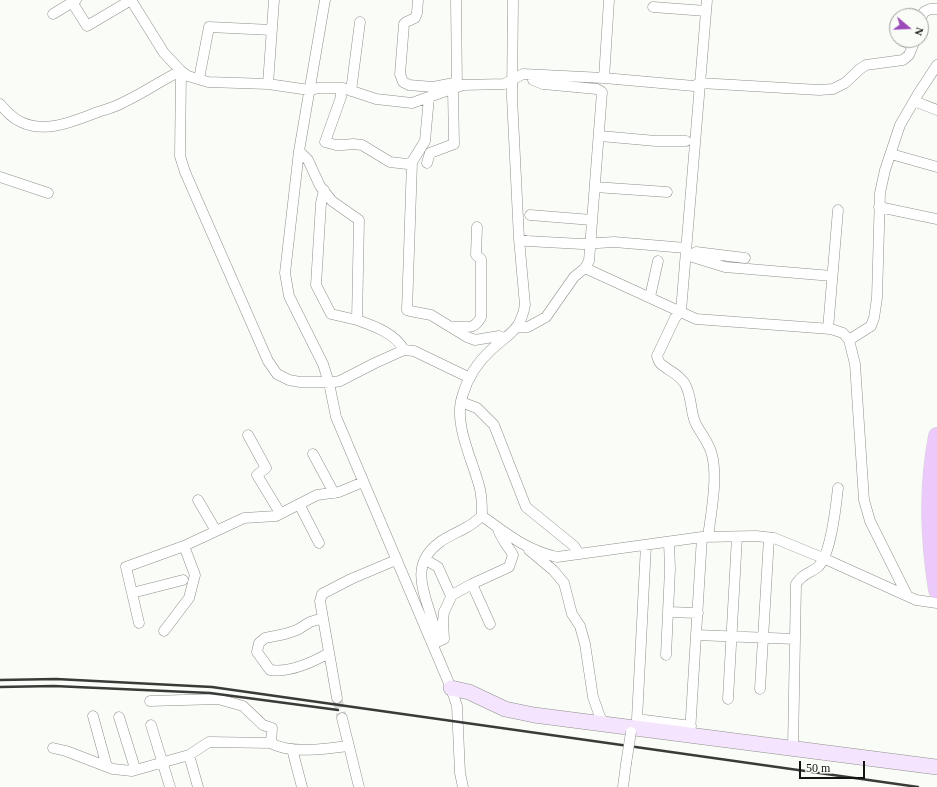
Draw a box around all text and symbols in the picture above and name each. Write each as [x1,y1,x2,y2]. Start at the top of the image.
north arrow [889,8,929,48]
text: N [912,26,926,37]
scale bar [801,753,867,779]
text: 50 m [806,761,830,775]

